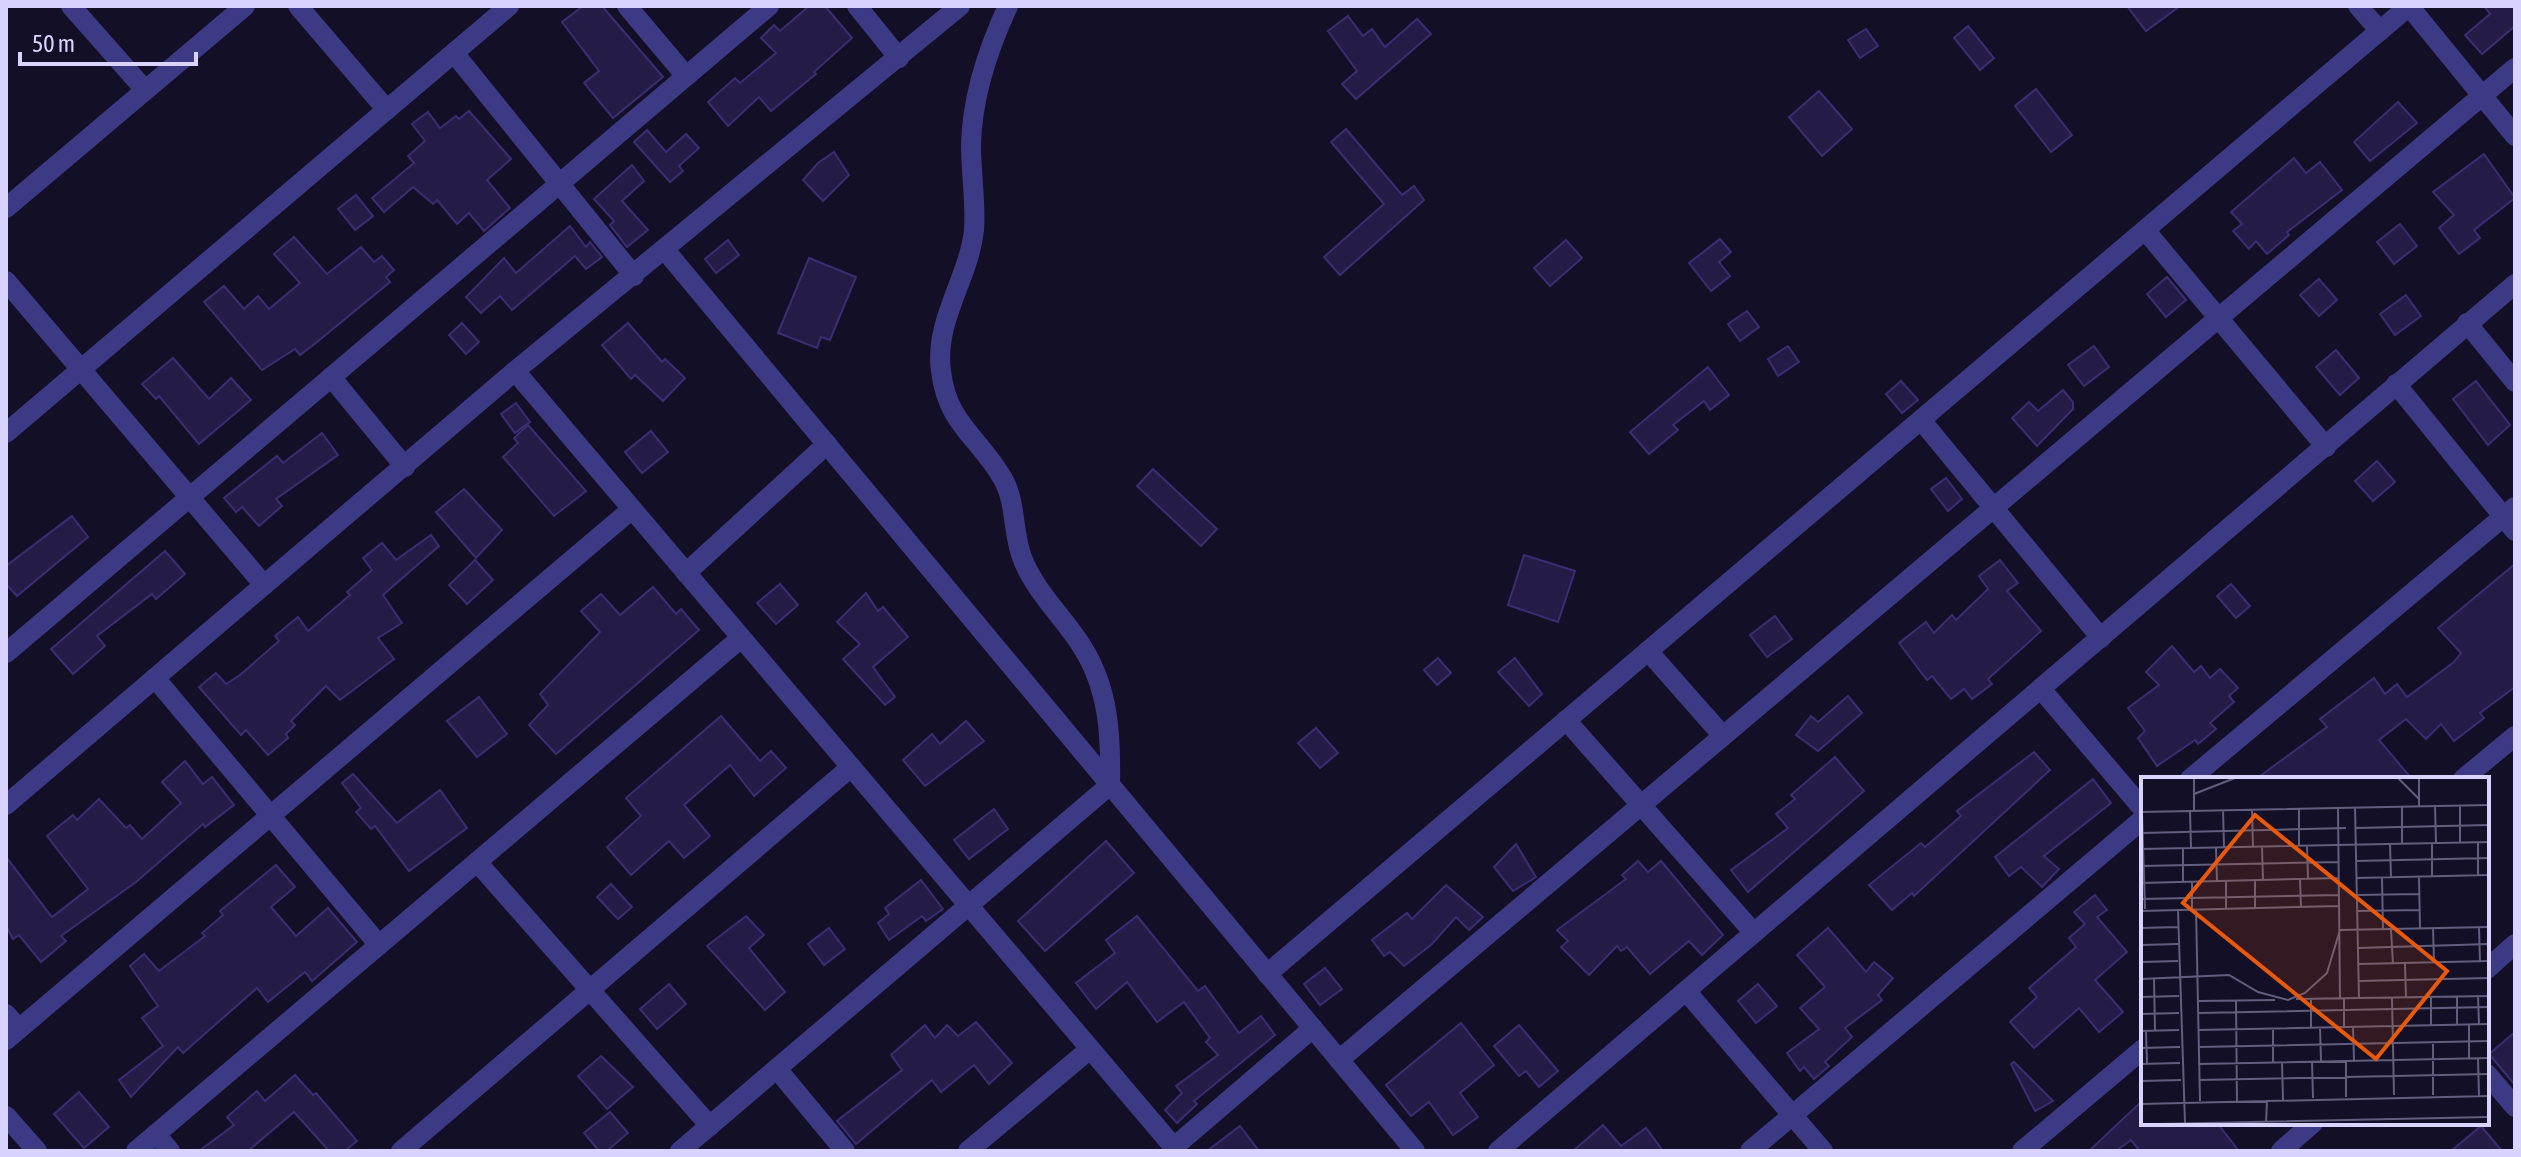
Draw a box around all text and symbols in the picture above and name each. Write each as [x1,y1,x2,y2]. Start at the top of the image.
scale bar [20,16,196,66]
text: 50 m [32,30,75,57]
inset map [2141,777,2489,1125]

